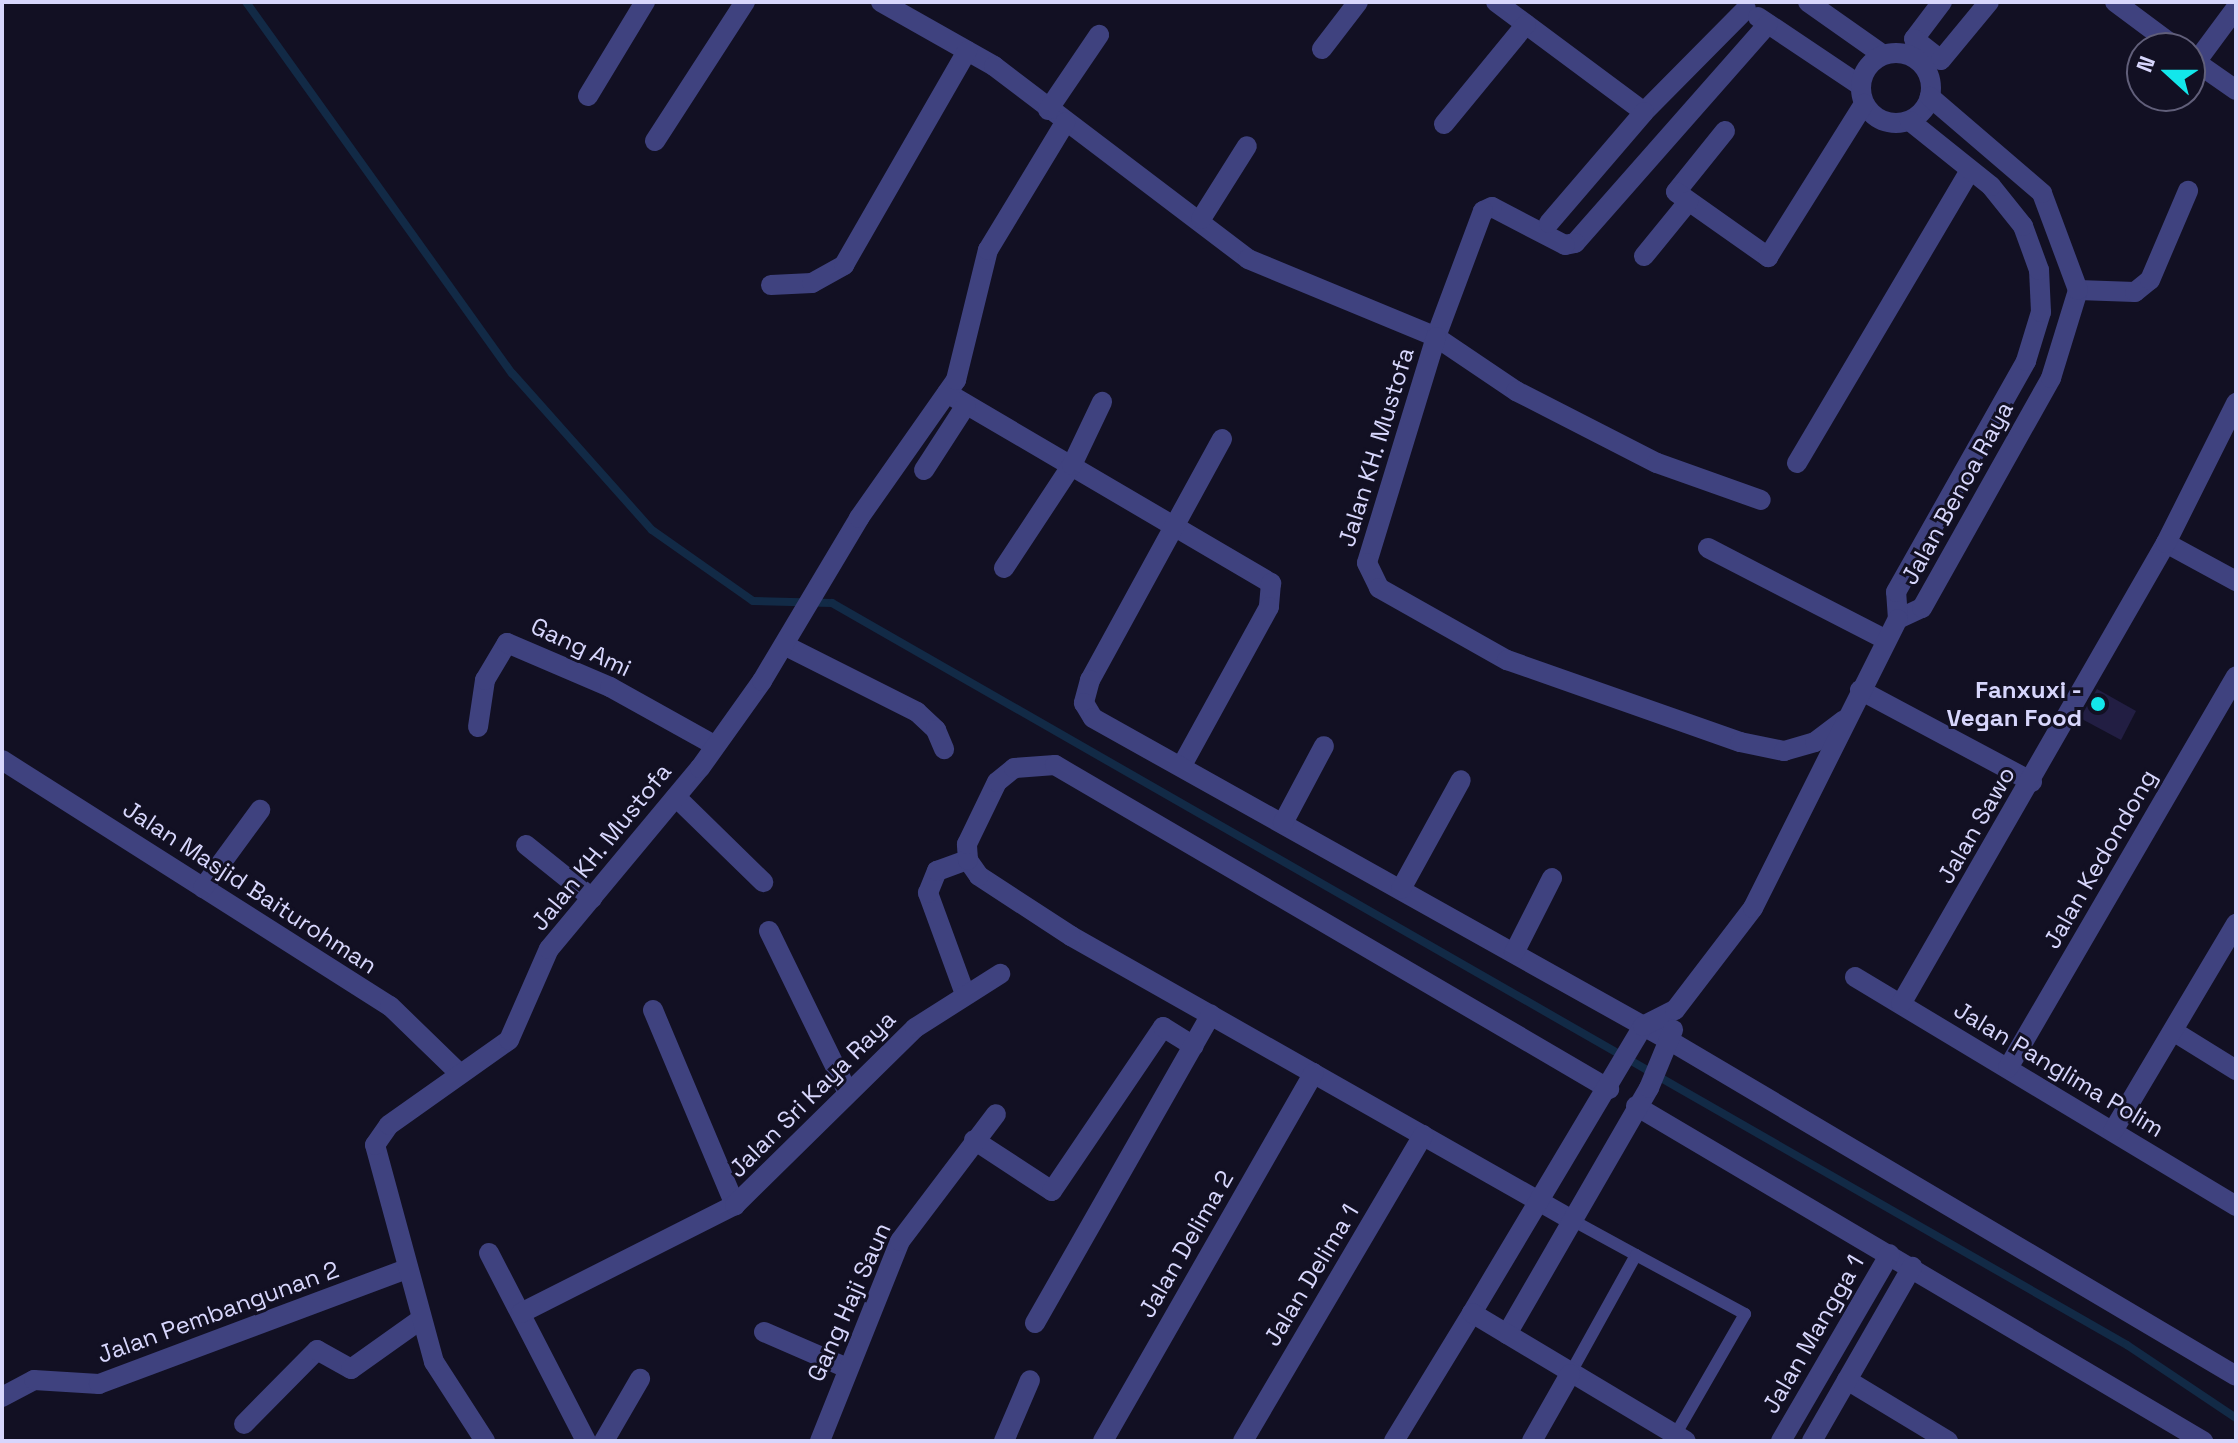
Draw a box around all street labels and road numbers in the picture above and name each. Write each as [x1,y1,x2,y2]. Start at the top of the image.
street label: Jalan KH. Mustofa [1332,344,1420,550]
street label: Jalan Benoa Raya [1895,396,2019,590]
street label: Gang Ami [526,611,636,683]
street label: Jalan KH. Mustofa [524,757,678,937]
street label: Jalan Sawo [1931,761,2021,889]
street label: Jalan Kedondong [2037,764,2163,954]
street label: Jalan Masjid Baiturohman [118,794,382,980]
street label: Jalan Panglima Polim [1949,995,2169,1143]
street label: Jalan Sri Kaya Raya [723,1005,901,1183]
street label: Jalan Delima 2 [1132,1165,1240,1323]
street label: Jalan Delima 1 [1257,1199,1365,1351]
street label: Gang Haji Saun [801,1218,897,1386]
street label: Jalan Mangga 1 [1756,1250,1870,1418]
street label: Jalan Pembangunan 2 [93,1255,343,1369]

